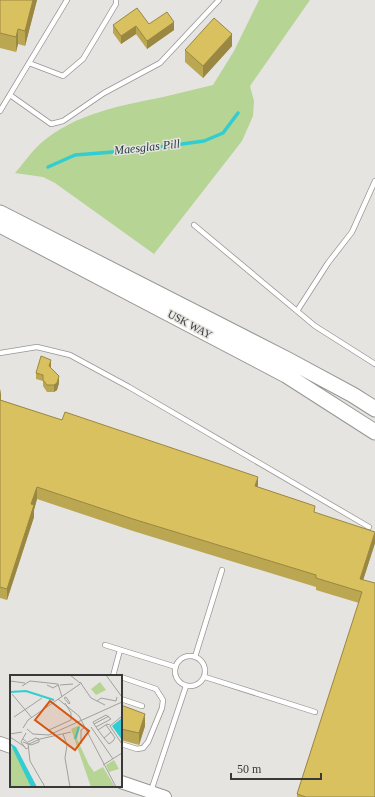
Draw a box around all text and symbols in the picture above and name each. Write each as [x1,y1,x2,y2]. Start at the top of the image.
water label: Maesglas Pill [112,137,181,158]
street label: USK WAY [166,307,214,341]
inset map [10,675,122,787]
scale bar [231,755,321,781]
text: 50 m [237,762,262,776]

